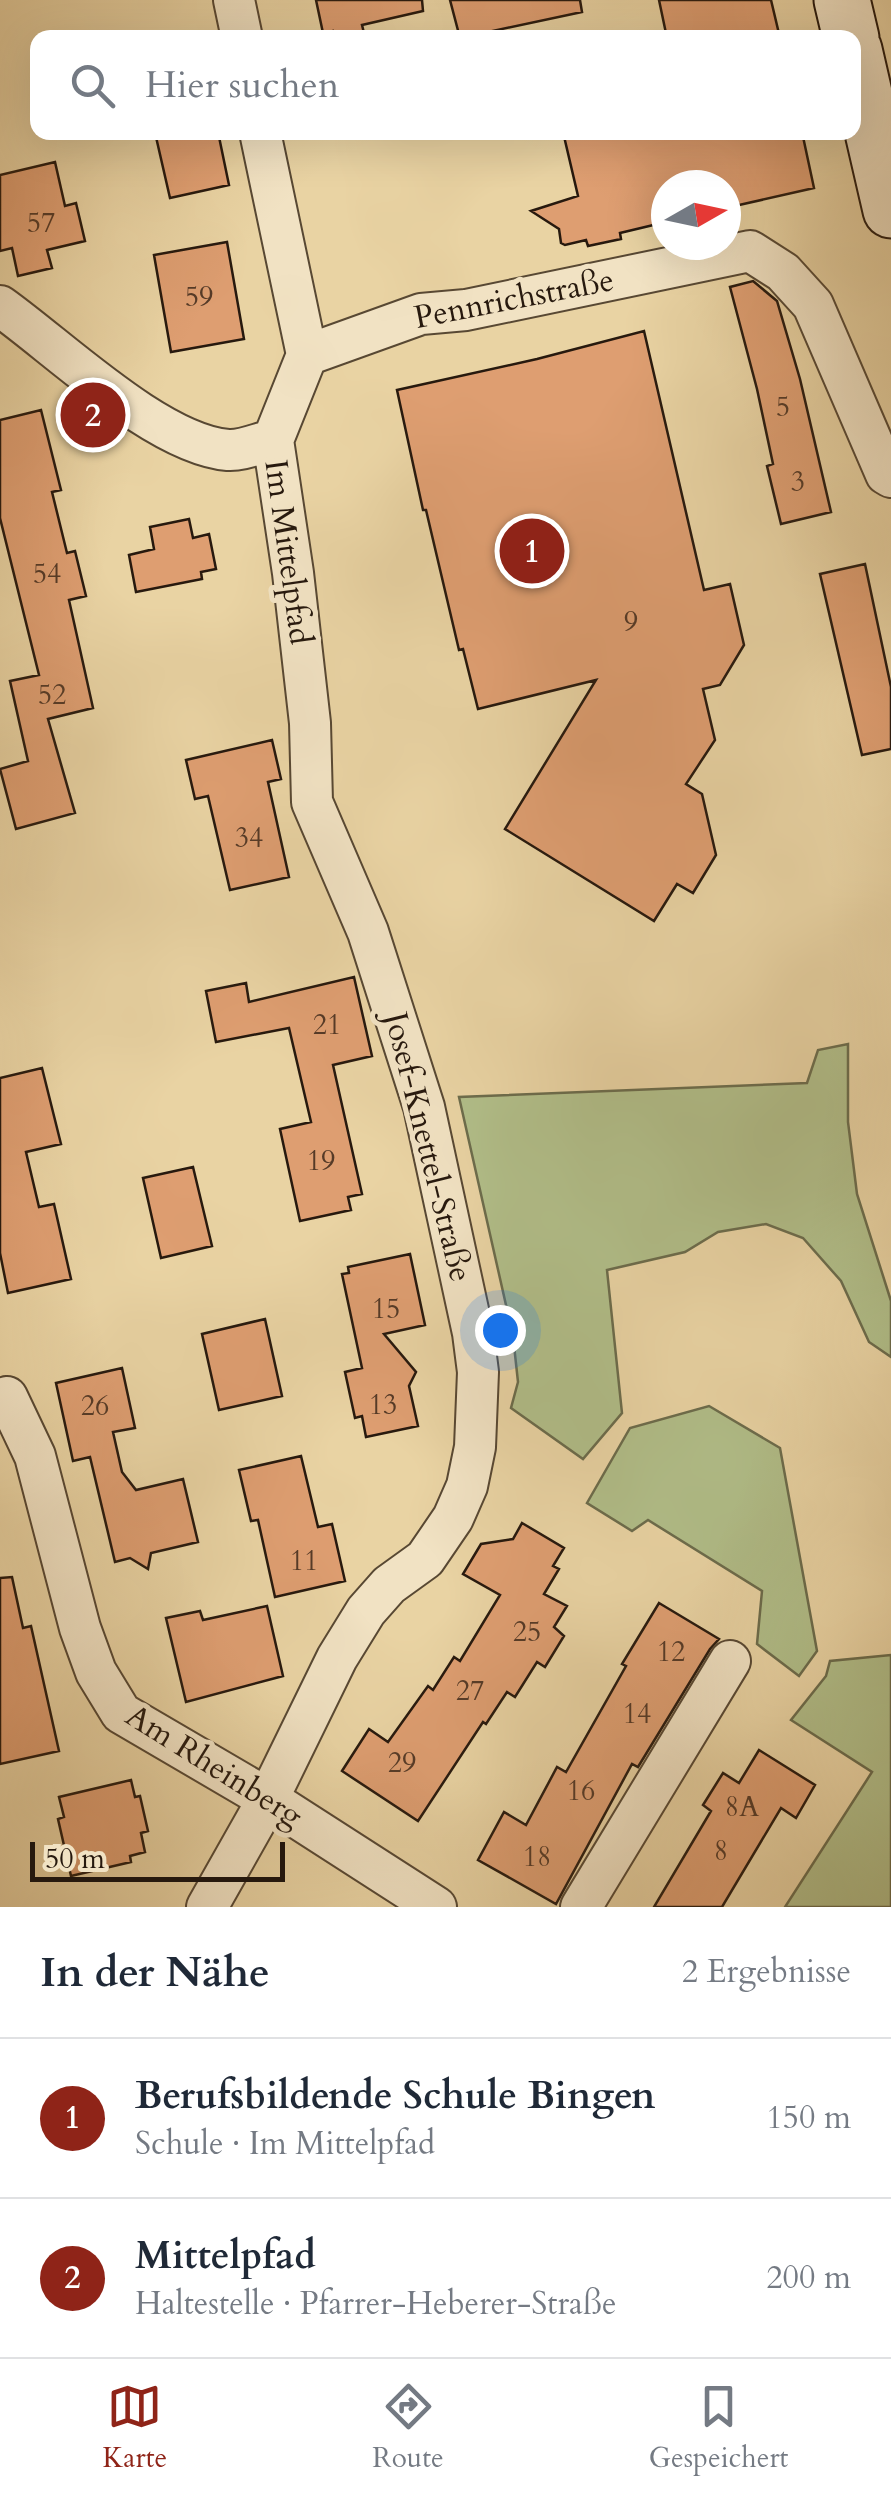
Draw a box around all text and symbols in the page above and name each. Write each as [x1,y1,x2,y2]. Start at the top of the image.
search box [30,30,861,140]
icon: search [65,58,120,113]
text: Hier suchen [145,59,339,111]
north arrow [651,170,741,260]
house number: 57 [27,204,55,242]
street label: Pennrichstraße [410,258,618,340]
house number: 59 [185,278,213,316]
pin: 2 [61,378,126,452]
house number: 5 [776,388,790,426]
street label: Im Mittelpfad [253,457,323,647]
house number: 3 [791,463,805,501]
pin: 1 [500,514,564,588]
house number: 54 [33,555,61,593]
house number: 9 [624,603,638,641]
house number: 52 [38,676,66,714]
house number: 34 [235,819,263,857]
street label: Josef-Knettel-Straße [372,1004,483,1286]
house number: 21 [313,1006,341,1044]
house number: 19 [307,1142,335,1180]
house number: 15 [372,1290,400,1328]
your location [475,1305,526,1356]
house number: 13 [369,1386,397,1424]
house number: 26 [81,1387,109,1425]
house number: 11 [290,1542,318,1580]
house number: 25 [513,1613,541,1651]
house number: 12 [657,1633,685,1671]
house number: 27 [456,1672,484,1710]
street label: Am Rheinberg [117,1694,311,1838]
house number: 14 [623,1695,651,1733]
house number: 29 [388,1744,416,1782]
house number: 16 [567,1772,595,1810]
house number: 8A [725,1788,759,1826]
house number: 8 [714,1832,728,1870]
scale bar [30,1837,285,1882]
house number: 18 [523,1838,551,1876]
text: 50 m [45,1840,105,1878]
text: In der Nähe [40,1944,270,2001]
text: 2 Ergebnisse [682,1950,851,1994]
text: Berufsbildende Schule Bingen [135,2070,655,2122]
text: 1 [64,2096,81,2140]
text: 150 m [766,2096,851,2140]
text: Schule · Im Mittelpfad [135,2122,435,2166]
text: Mittelpfad [135,2230,316,2282]
text: 2 [64,2256,81,2300]
text: 200 m [766,2256,851,2300]
text: Haltestelle · Pfarrer-Heberer-Straße [135,2282,617,2326]
tab: Karte [103,2379,167,2477]
tab: Route [372,2379,444,2477]
tab: Gespeichert [649,2379,788,2477]

